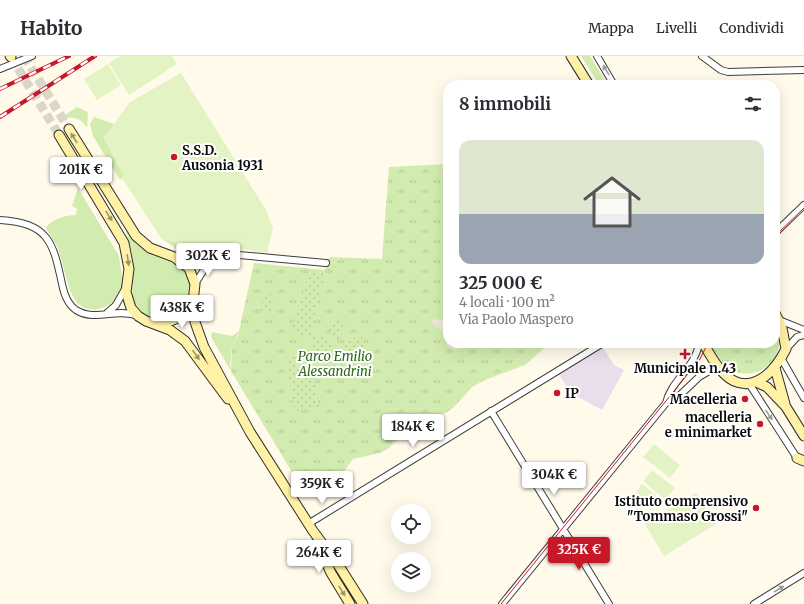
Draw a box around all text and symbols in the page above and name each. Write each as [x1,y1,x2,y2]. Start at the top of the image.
text: Habito [20,16,82,40]
text: Mappa [588,19,634,37]
text: Livelli [656,19,697,37]
text: Condividi [719,19,784,37]
one-way arrow [602,65,609,76]
text: 8 immobili [459,93,551,115]
icon: filters [742,93,764,115]
one-way arrow [71,132,78,144]
place label: S.S.D. Ausonia 1931 [181,142,263,174]
marker: S.S.D. Ausonia 1931 [169,152,179,162]
pin: 201K € [48,157,114,191]
text: 201K € [59,161,103,178]
icon: home [576,166,648,238]
one-way arrow [105,211,113,221]
pin: 302K € [175,243,241,277]
text: 302K € [185,247,231,264]
one-way arrow [125,254,131,266]
text: 325 000 € [459,272,542,294]
text: 4 locali · 100 m² [459,294,555,311]
pin: 438K € [149,295,215,329]
text: 438K € [159,299,205,316]
text: Via Paolo Maspero [459,311,574,328]
park label: Parco Emilio Alessandrini [297,348,372,380]
marker: Municipale n.43 [680,349,690,359]
one-way arrow [192,350,200,360]
place label: Municipale n.43 [634,360,736,377]
place label: IP [565,385,579,402]
marker: IP [552,388,562,398]
place label: Macelleria [670,391,737,408]
marker: Macelleria [740,394,750,404]
place label: macelleria e minimarket [665,409,753,441]
one-way arrow [765,410,773,421]
pin: 184K € [380,414,446,448]
text: 184K € [391,418,435,435]
marker: macelleria e minimarket [755,419,765,429]
pin: 304K € [521,462,587,496]
text: 304K € [531,466,577,483]
pin: 359K € [289,471,355,505]
text: 359K € [300,475,344,492]
place label: Istituto comprensivo "Tommaso Grossi" [614,493,748,525]
marker: Istituto comprensivo "Tommaso Grossi" [751,503,761,513]
map controls [391,504,431,592]
button: locate [391,504,431,544]
pin: 325K € [546,537,612,571]
pin: 264K € [286,540,352,574]
text: 325K € [557,541,601,558]
text: 264K € [296,544,342,561]
button: layers [391,552,431,592]
one-way arrow [338,585,345,597]
one-way arrow [773,585,785,592]

